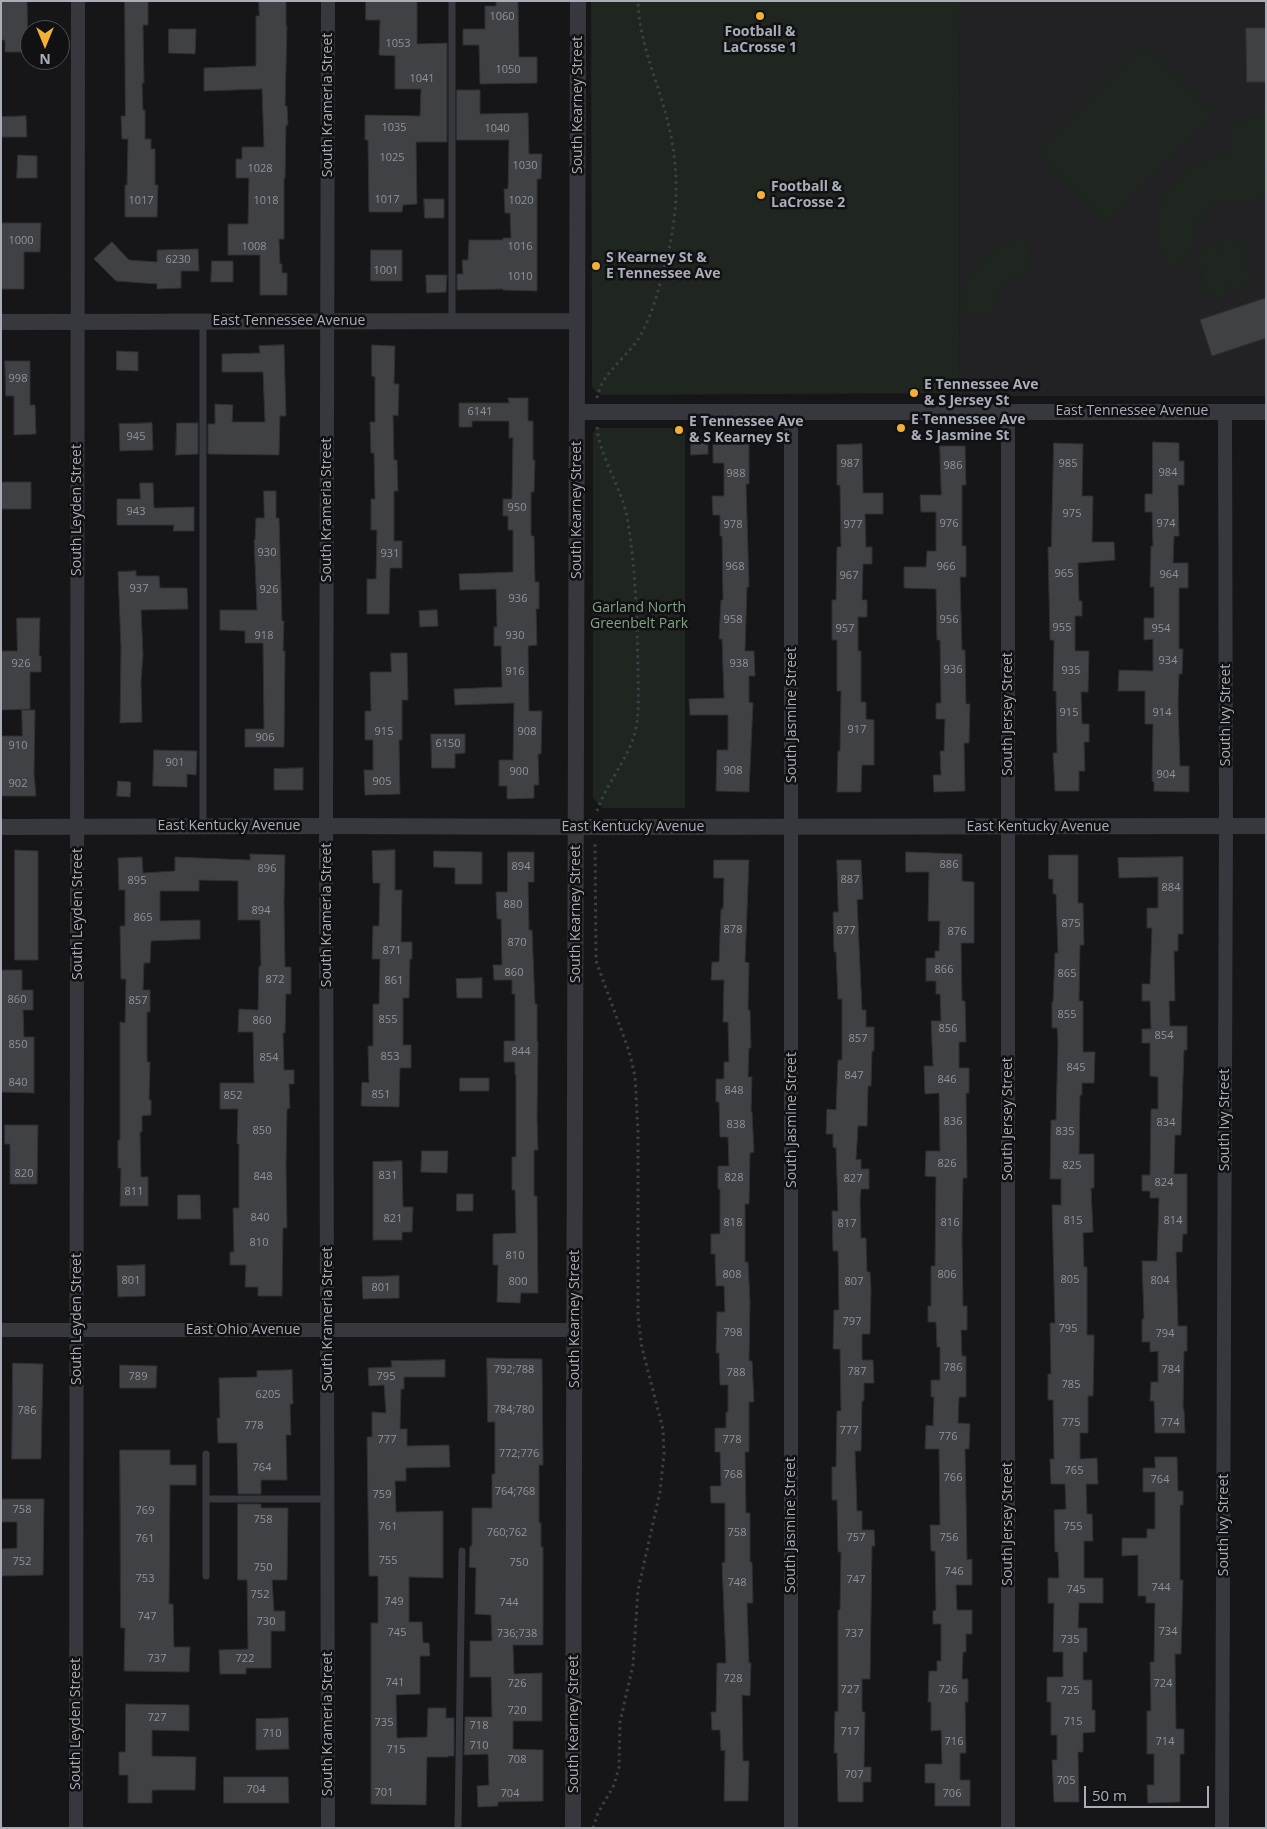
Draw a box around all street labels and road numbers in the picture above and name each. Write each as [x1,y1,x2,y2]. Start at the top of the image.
street label: South Krameria Street [320,33,336,177]
street label: South Kearney Street [570,36,586,174]
street label: East Tennessee Avenue [213,313,365,329]
street label: East Tennessee Avenue [1056,403,1208,419]
street label: South Krameria Street [319,438,335,582]
street label: South Kearney Street [569,441,585,579]
street label: South Leyden Street [69,444,85,576]
street label: South Jasmine Street [784,647,800,783]
street label: South Jersey Street [1000,652,1016,776]
street label: South Ivy Street [1218,664,1234,766]
street label: East Kentucky Avenue [158,818,300,834]
street label: East Kentucky Avenue [562,819,704,835]
street label: East Kentucky Avenue [967,819,1109,835]
street label: South Krameria Street [319,843,335,987]
street label: South Kearney Street [568,845,584,983]
street label: South Leyden Street [70,848,86,980]
street label: South Jasmine Street [784,1052,800,1188]
street label: South Jersey Street [1000,1057,1016,1181]
street label: South Ivy Street [1217,1069,1233,1171]
street label: South Krameria Street [320,1247,336,1391]
street label: South Kearney Street [567,1250,583,1388]
street label: South Leyden Street [69,1253,85,1385]
street label: East Ohio Avenue [186,1322,300,1338]
street label: South Jasmine Street [783,1457,799,1593]
street label: South Jersey Street [1000,1462,1016,1586]
street label: South Ivy Street [1216,1474,1232,1576]
street label: South Krameria Street [320,1652,336,1796]
street label: South Kearney Street [566,1655,582,1793]
street label: South Leyden Street [68,1658,84,1790]

